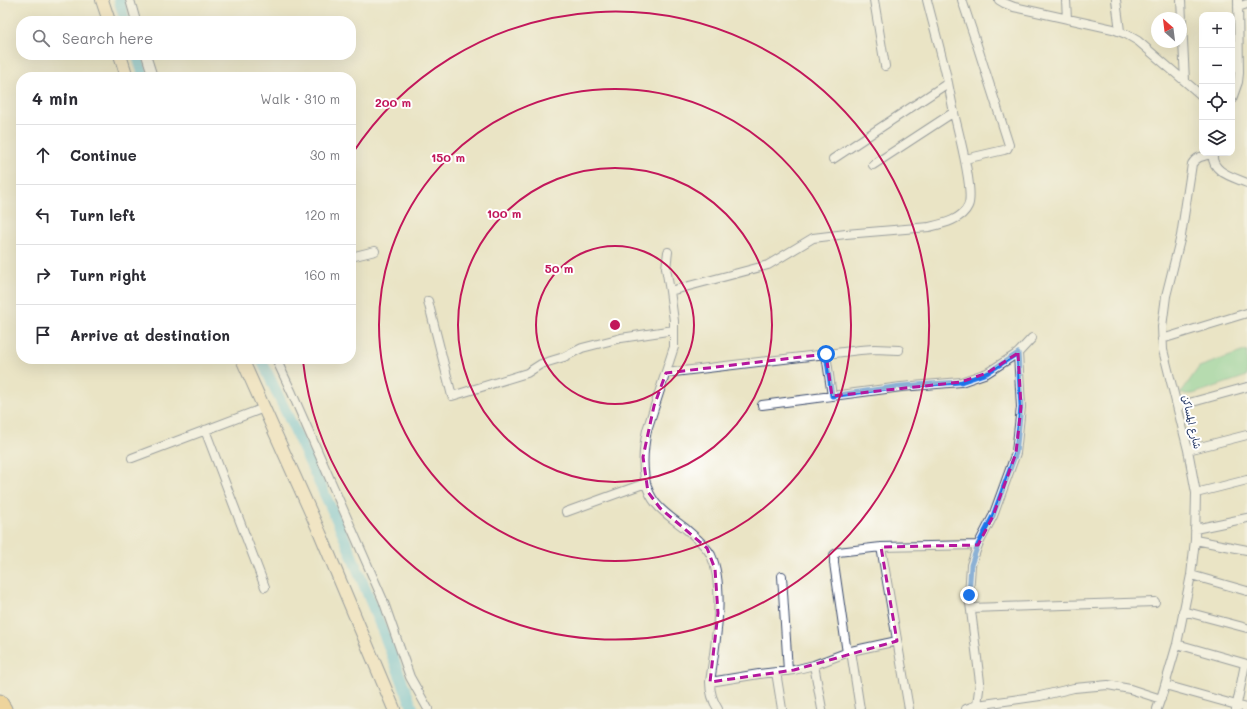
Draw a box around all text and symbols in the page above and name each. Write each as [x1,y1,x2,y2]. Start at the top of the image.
north arrow [1151,12,1187,48]
map controls [1199,12,1235,156]
button: + [1199,12,1235,48]
search box [16,16,356,60]
icon: search [30,27,52,49]
text: Search here [62,28,153,48]
button: − [1199,48,1235,84]
button: locate [1199,84,1235,120]
text: 4 min [32,87,78,109]
text: Walk · 310 m [260,90,340,107]
text: 200 m [375,94,411,110]
button: layers [1199,120,1235,156]
icon: ahead [32,144,54,166]
text: Continue [70,145,137,165]
text: 30 m [310,146,340,163]
text: 150 m [431,149,465,165]
icon: left [32,204,54,226]
text: Turn left [70,205,135,225]
text: 100 m [487,205,521,221]
text: 120 m [304,206,340,223]
text: 50 m [545,260,573,276]
icon: right [32,264,54,286]
text: Turn right [70,265,147,285]
text: 160 m [304,266,340,283]
centre of rings [608,318,622,332]
icon: arrive [32,324,54,346]
text: Arrive at destination [70,325,230,345]
route start [817,345,835,363]
street label: شارع المساكن [1178,394,1205,451]
route end [960,586,978,604]

